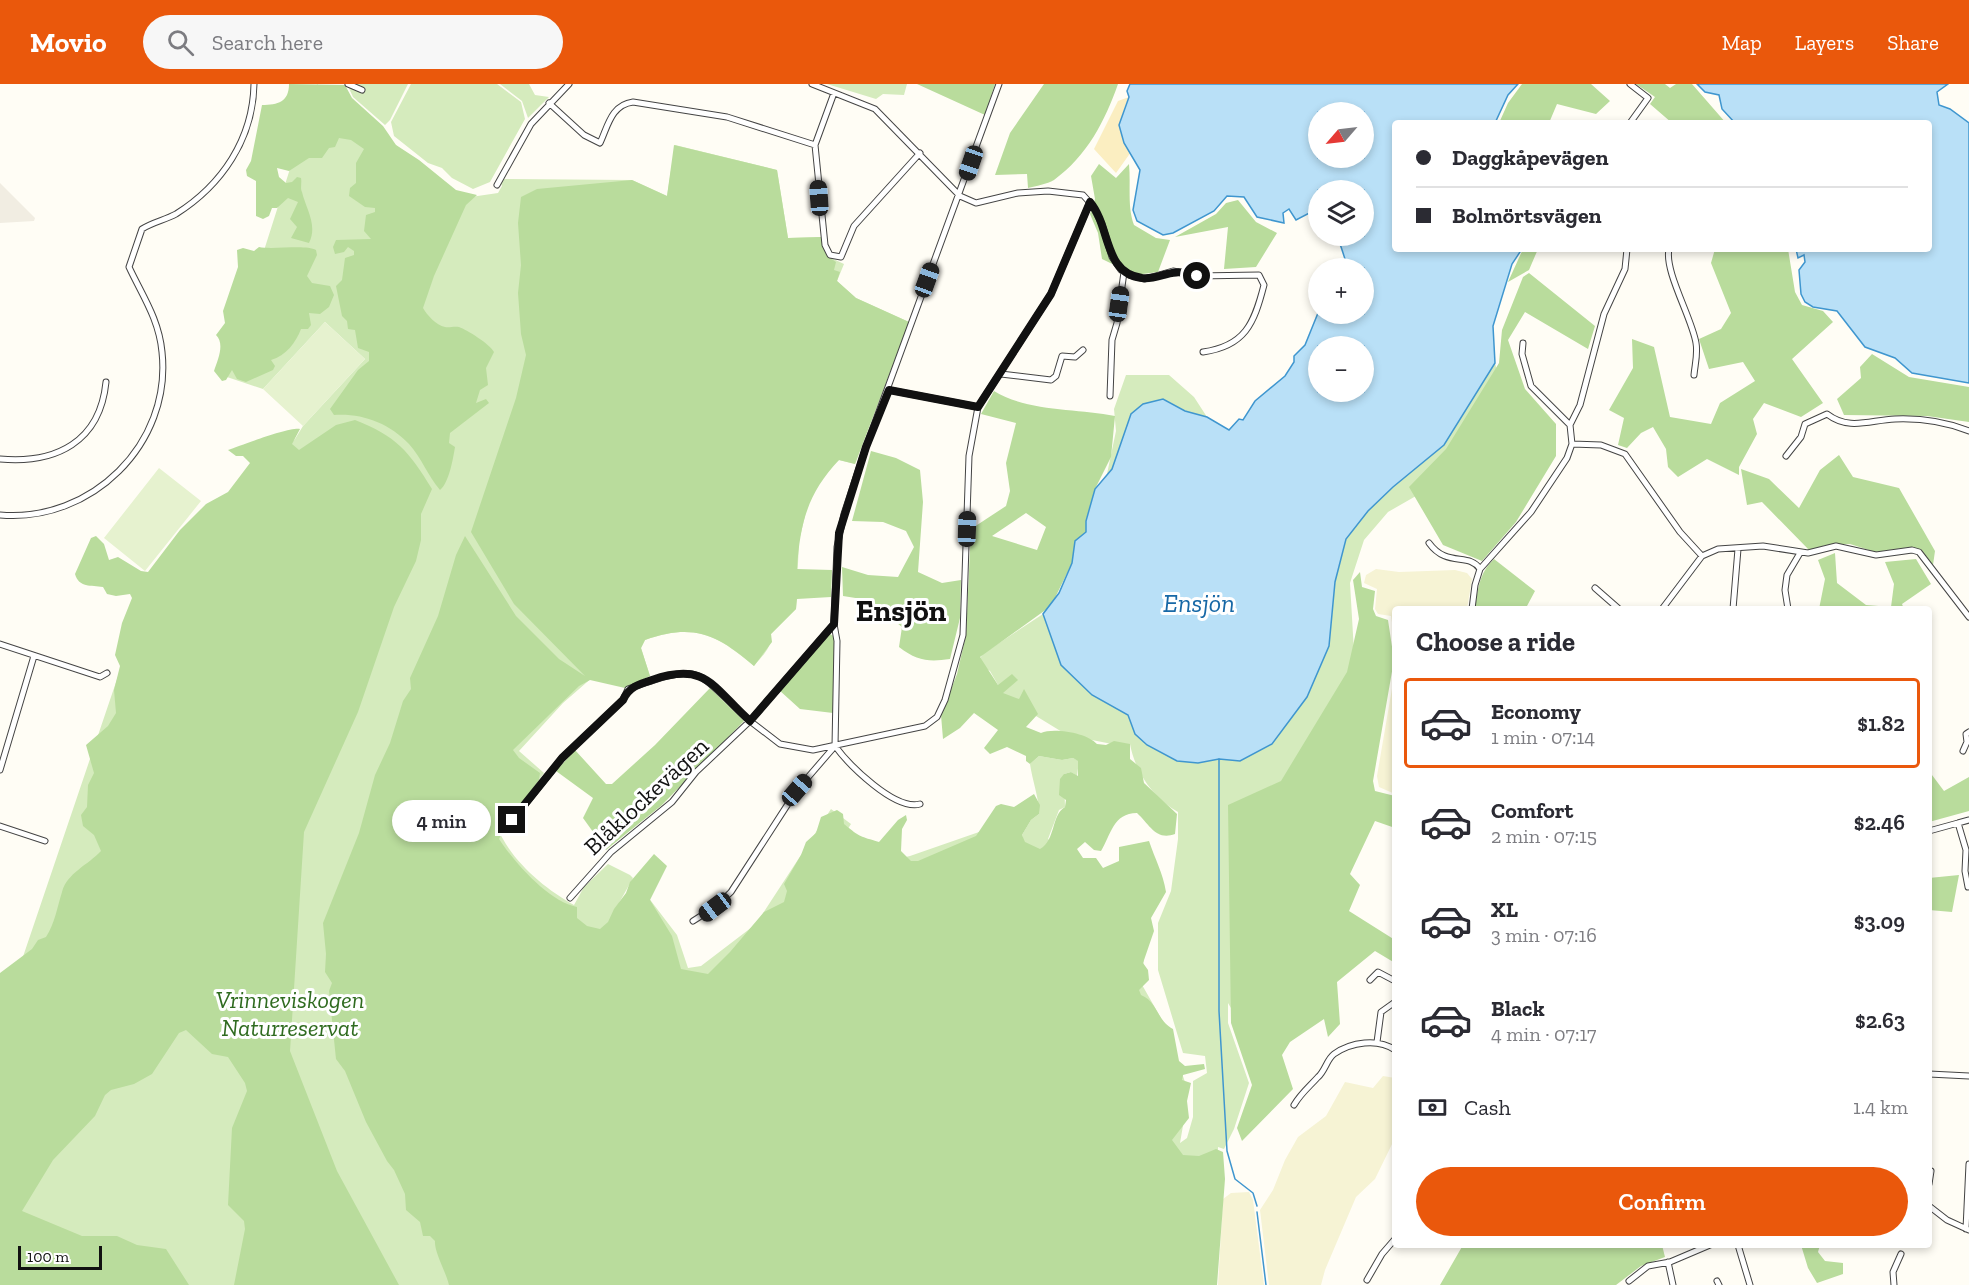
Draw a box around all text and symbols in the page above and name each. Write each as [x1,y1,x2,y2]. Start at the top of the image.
search box [143,15,563,69]
text: Movio [30,26,107,59]
icon: search [164,26,197,59]
text: Search here [212,29,323,56]
text: Map [1722,30,1762,55]
text: Layers [1795,30,1854,55]
text: Share [1887,30,1939,55]
north arrow [1308,102,1374,168]
map controls [1308,102,1374,402]
car [957,143,985,183]
text: Daggkåpevägen [1452,144,1608,171]
car [809,179,829,217]
button: layers [1308,180,1374,246]
text: Bolmörtsvägen [1452,202,1602,229]
button: + [1308,258,1374,324]
car [912,260,942,300]
route start [1183,262,1210,289]
car [1108,285,1130,323]
button: − [1308,336,1374,402]
car [957,511,977,547]
water label: Ensjön [1163,587,1235,619]
district label: Ensjön [856,593,947,629]
text: Choose a ride [1416,626,1575,658]
icon: car [1419,696,1473,750]
text: Economy [1491,698,1581,725]
text: $1.82 [1857,710,1905,737]
text: 1 min · 07:14 [1491,725,1595,749]
street label: Blåklockevägen [578,731,714,861]
car [778,771,816,809]
icon: car [1419,795,1473,849]
text: Comfort [1491,797,1573,824]
callout: 4 min [392,799,491,841]
route end [498,806,525,833]
text: 4 min [416,809,467,833]
text: $2.46 [1854,809,1905,836]
text: 2 min · 07:15 [1491,824,1597,848]
car [695,889,735,925]
icon: car [1419,894,1473,948]
text: XL [1491,896,1518,923]
text: $3.09 [1854,908,1905,935]
text: 3 min · 07:16 [1491,923,1597,947]
park label: Vrinneviskogen Naturreservat [216,985,364,1042]
icon: car [1419,993,1473,1047]
text: Black [1491,995,1545,1022]
text: $2.63 [1855,1007,1905,1034]
text: 4 min · 07:17 [1491,1022,1596,1046]
icon: cash [1416,1091,1449,1124]
text: Cash [1464,1094,1511,1121]
text: 1.4 km [1853,1095,1908,1119]
button: Confirm [1416,1167,1908,1236]
scale bar [18,1243,102,1270]
text: 100 m [27,1247,69,1266]

